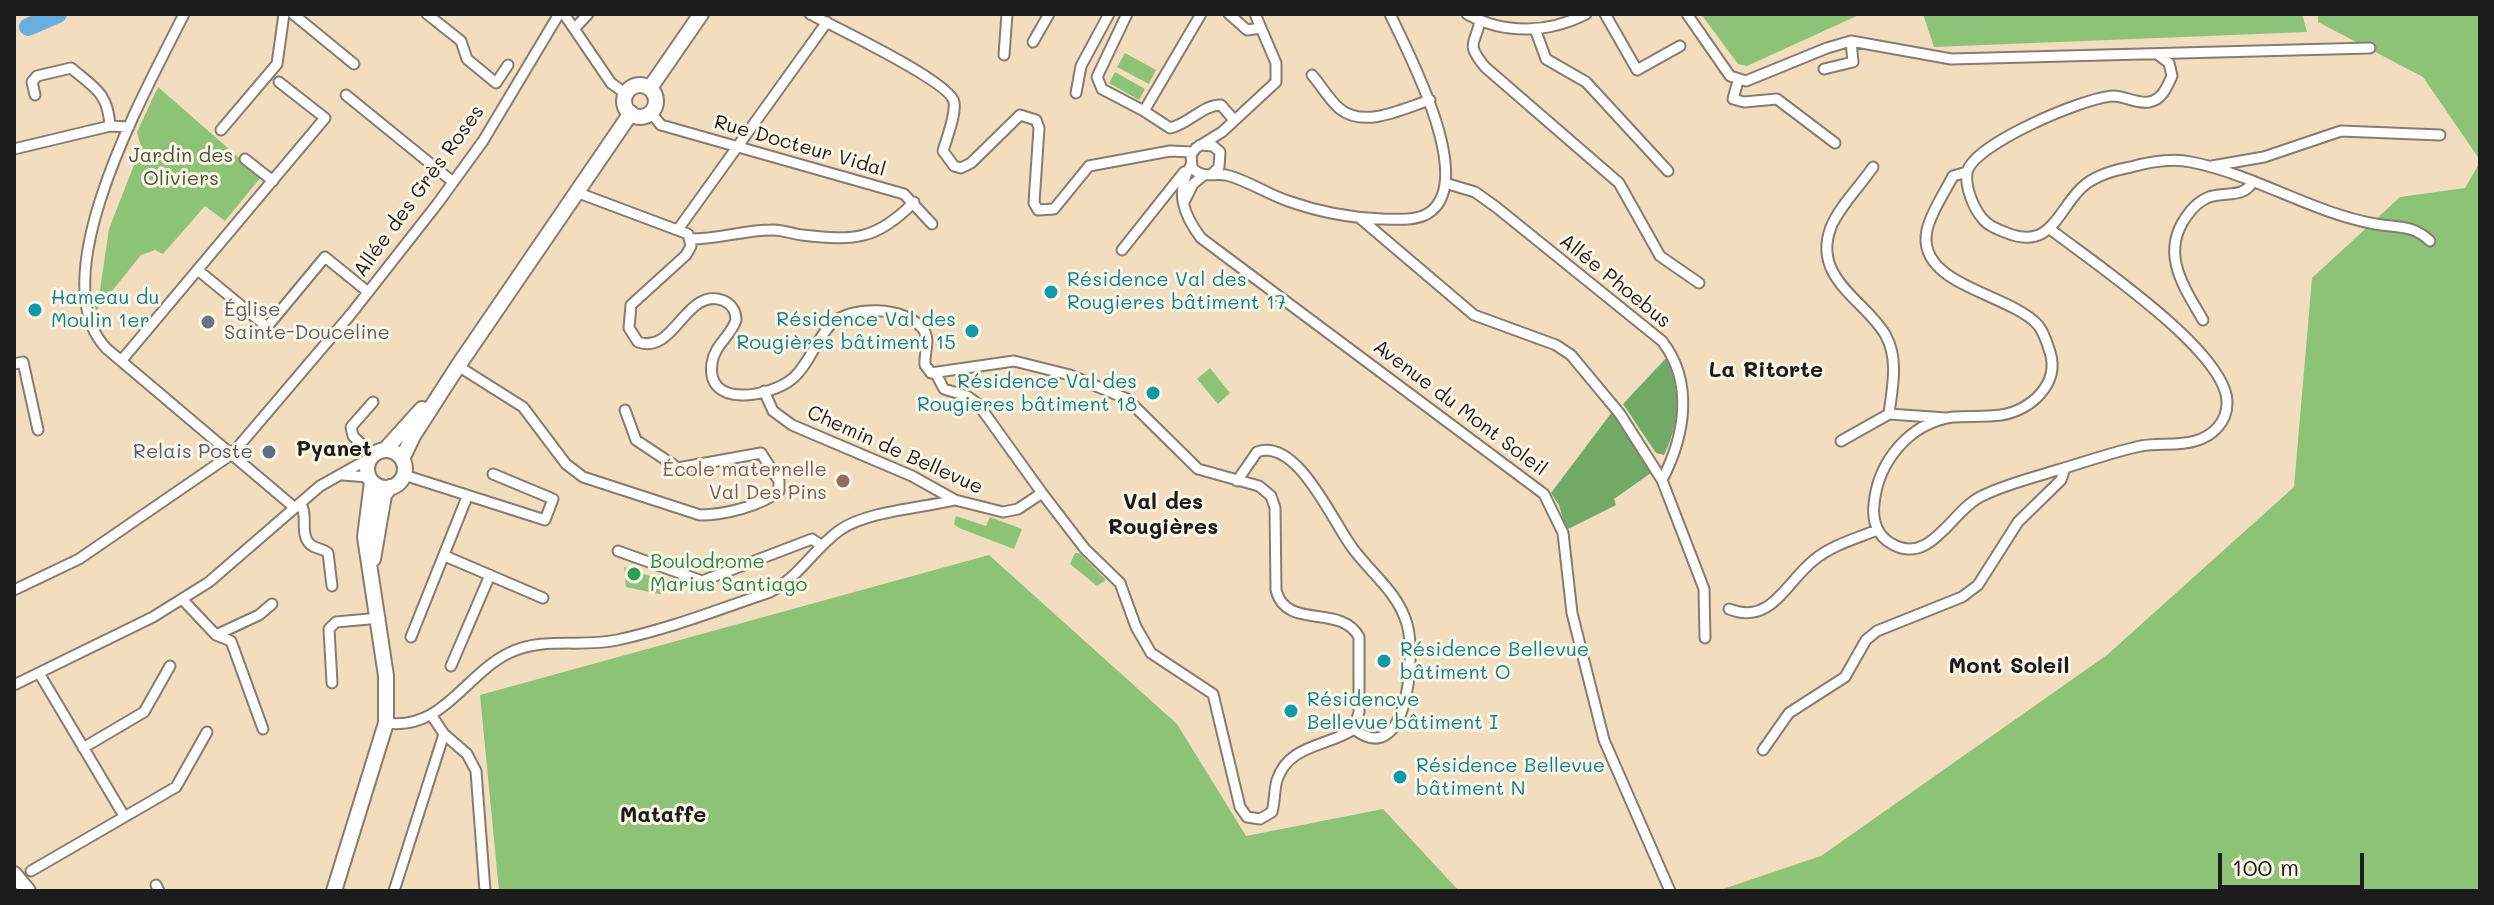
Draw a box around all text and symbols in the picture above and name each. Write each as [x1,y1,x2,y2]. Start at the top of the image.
street label: Allée des Grès Roses [349,100,489,282]
street label: Rue Docteur Vidal [711,110,889,182]
park label: Jardin des Oliviers [129,144,233,191]
street label: Allée Phoebus [1555,229,1675,333]
place label: Résidence Val des Rougieres bâtiment 17 [1067,268,1286,315]
marker: Résidence Val des Rougieres bâtiment 17 [1042,283,1060,301]
place label: Hameau du Moulin 1er [51,286,159,333]
place label: Église Sainte-Douceline [224,298,390,345]
marker: Hameau du Moulin 1er [26,301,44,319]
place label: Résidence Val des Rougières bâtiment 15 [736,308,956,355]
marker: Église Sainte-Douceline [199,313,217,331]
marker: Résidence Val des Rougières bâtiment 15 [963,322,981,340]
street label: Avenue du Mont Soleil [1368,335,1552,481]
district label: La Ritorte [1709,357,1823,383]
place label: Résidence Val des Rougieres bâtiment 18 [917,370,1137,417]
marker: Résidence Val des Rougieres bâtiment 18 [1144,384,1162,402]
street label: Chemin de Bellevue [803,400,987,500]
district label: Pyanet [296,436,372,462]
place label: Relais Poste [133,440,253,464]
marker: Relais Poste [260,443,278,461]
place label: École maternelle Val Des Pins [663,458,827,505]
marker: École maternelle Val Des Pins [834,472,852,490]
district label: Val des Rougières [1108,489,1218,540]
place label: Boulodrome Marius Santiago [650,550,807,597]
marker: Boulodrome Marius Santiago [625,565,643,583]
place label: Résidence Bellevue bâtiment O [1400,638,1589,685]
marker: Résidence Bellevue bâtiment O [1375,652,1393,670]
district label: Mont Soleil [1948,653,2070,679]
place label: Résidencve Bellevue bâtiment I [1307,688,1498,735]
marker: Résidencve Bellevue bâtiment I [1282,702,1300,720]
place label: Résidence Bellevue bâtiment N [1416,754,1605,801]
marker: Résidence Bellevue bâtiment N [1391,768,1409,786]
district label: Mataffe [620,802,706,828]
scale bar [2222,837,2368,887]
text: 100 m [2232,851,2299,882]

